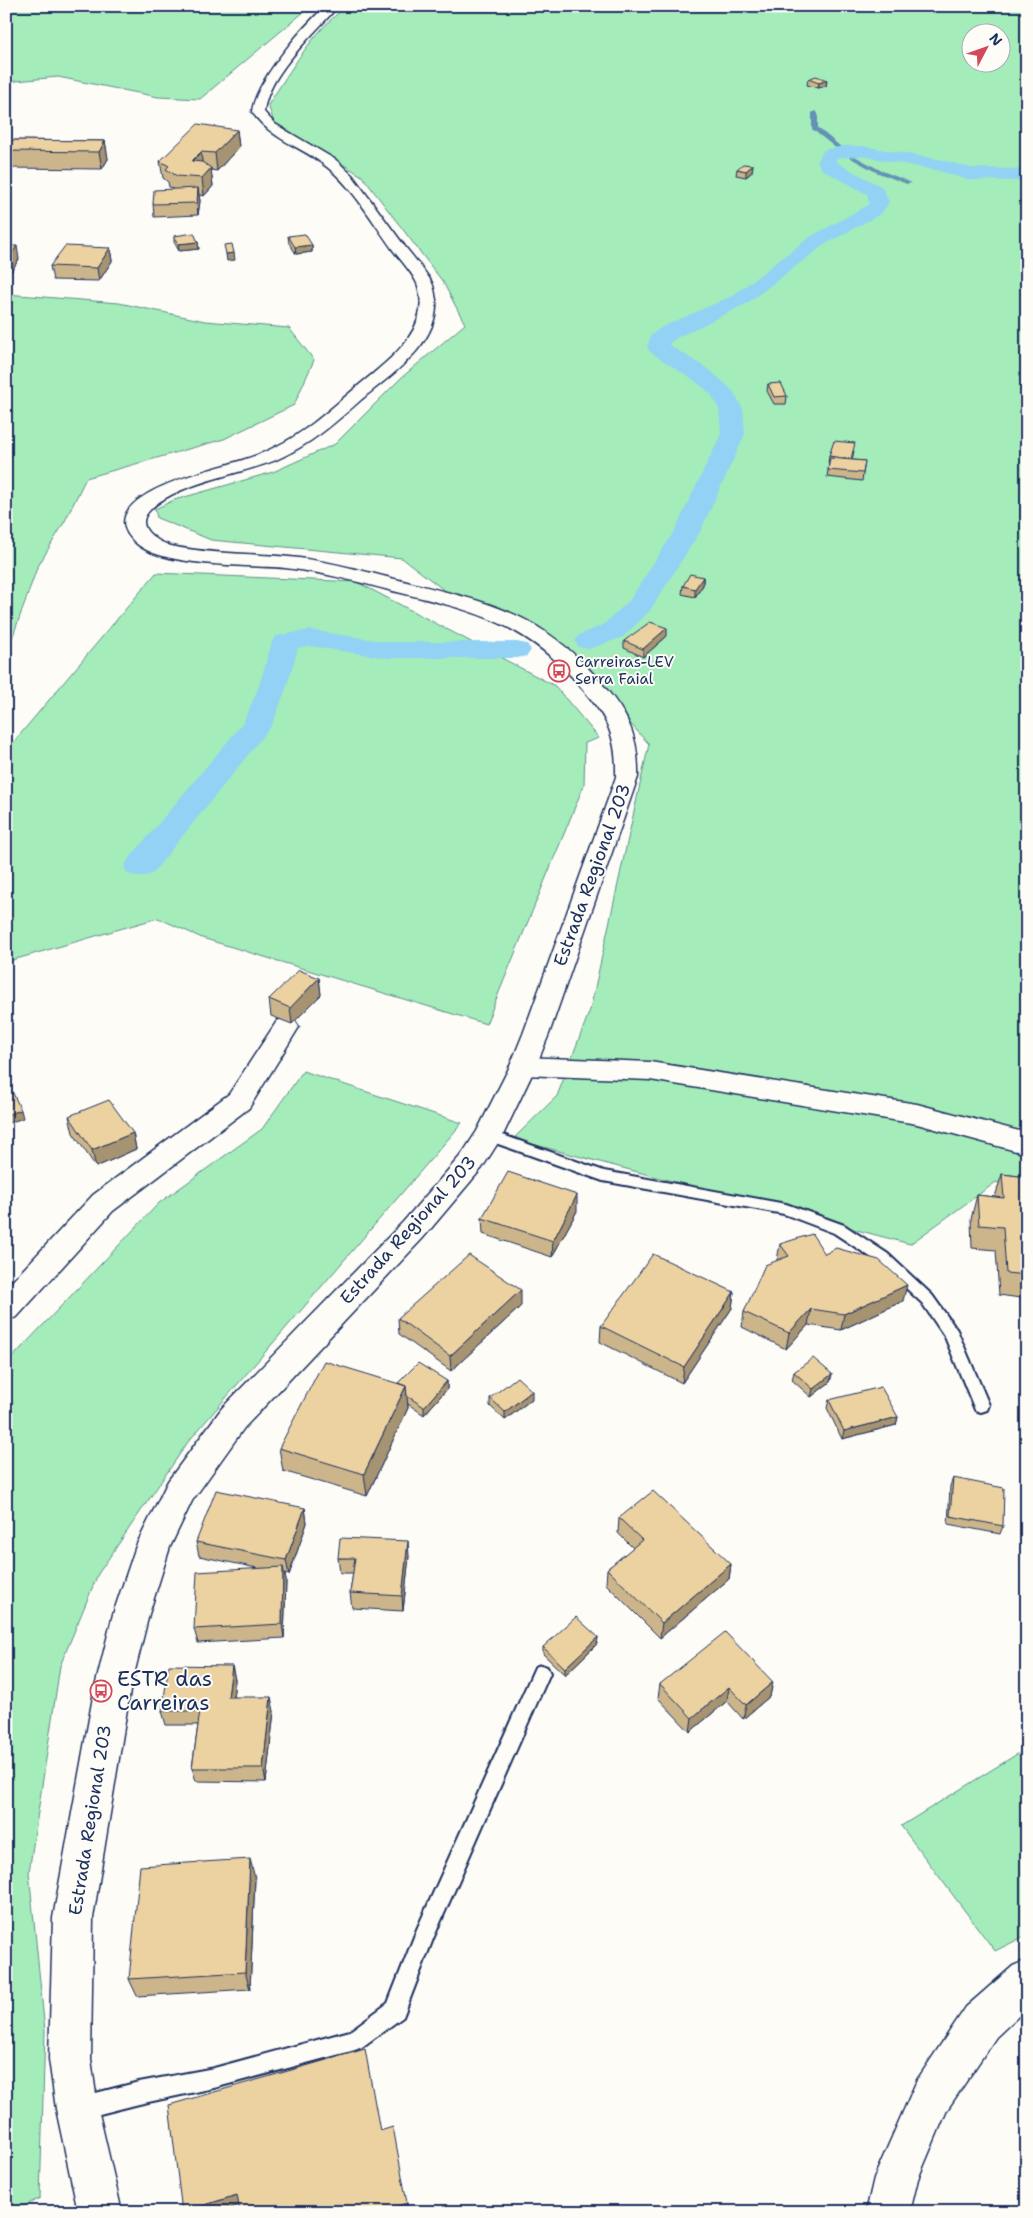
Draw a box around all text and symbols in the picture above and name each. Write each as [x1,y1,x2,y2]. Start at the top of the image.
north arrow [960,22,1010,72]
text: N [985,29,1006,50]
place label: Carreiras-LEV Serra Faial [575,652,674,689]
bus stop icon: Carreiras-LEV Serra Faial [547,659,571,683]
street label: Estrada Regional 203 [548,780,636,970]
street label: Estrada Regional 203 [335,1150,481,1310]
place label: ESTR das Carreiras [117,1665,212,1717]
bus stop icon: ESTR das Carreiras [89,1679,113,1703]
street label: Estrada Regional 203 [63,1723,117,1917]

